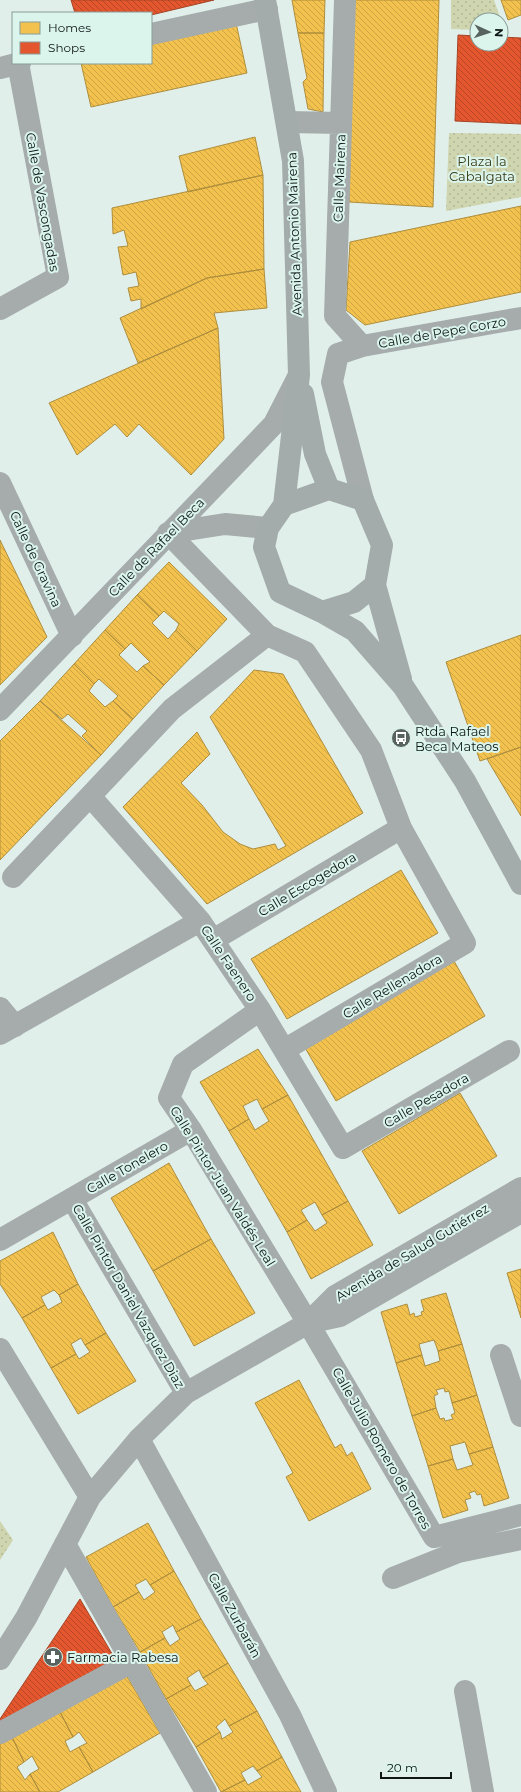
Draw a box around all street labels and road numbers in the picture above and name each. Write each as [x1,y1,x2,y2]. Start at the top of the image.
street label: Calle de Vascongadas [23,131,63,273]
street label: Calle Mairena [329,134,349,222]
street label: Avenida Antonio Mairena [283,152,305,316]
street label: Calle de Pepe Corzo [377,313,507,351]
street label: Calle de Rafael Beca [105,494,207,600]
street label: Calle de Gravina [7,508,65,610]
street label: Calle Escogedora [255,848,359,920]
street label: Calle Faenero [198,922,260,1004]
street label: Calle Rellenadora [339,950,445,1022]
street label: Calle Pesadora [381,1069,471,1131]
street label: Calle Pintor Juan Valdés Leal [167,1103,279,1269]
street label: Calle Tonelero [84,1137,170,1197]
street label: Avenida de Salud Gutiérrez [332,1200,492,1304]
street label: Calle Pintor Daniel Vazquez Diaz [69,1201,189,1391]
street label: Calle Julio Romero de Torres [329,1364,435,1532]
street label: Calle Zurbarán [205,1570,265,1660]

